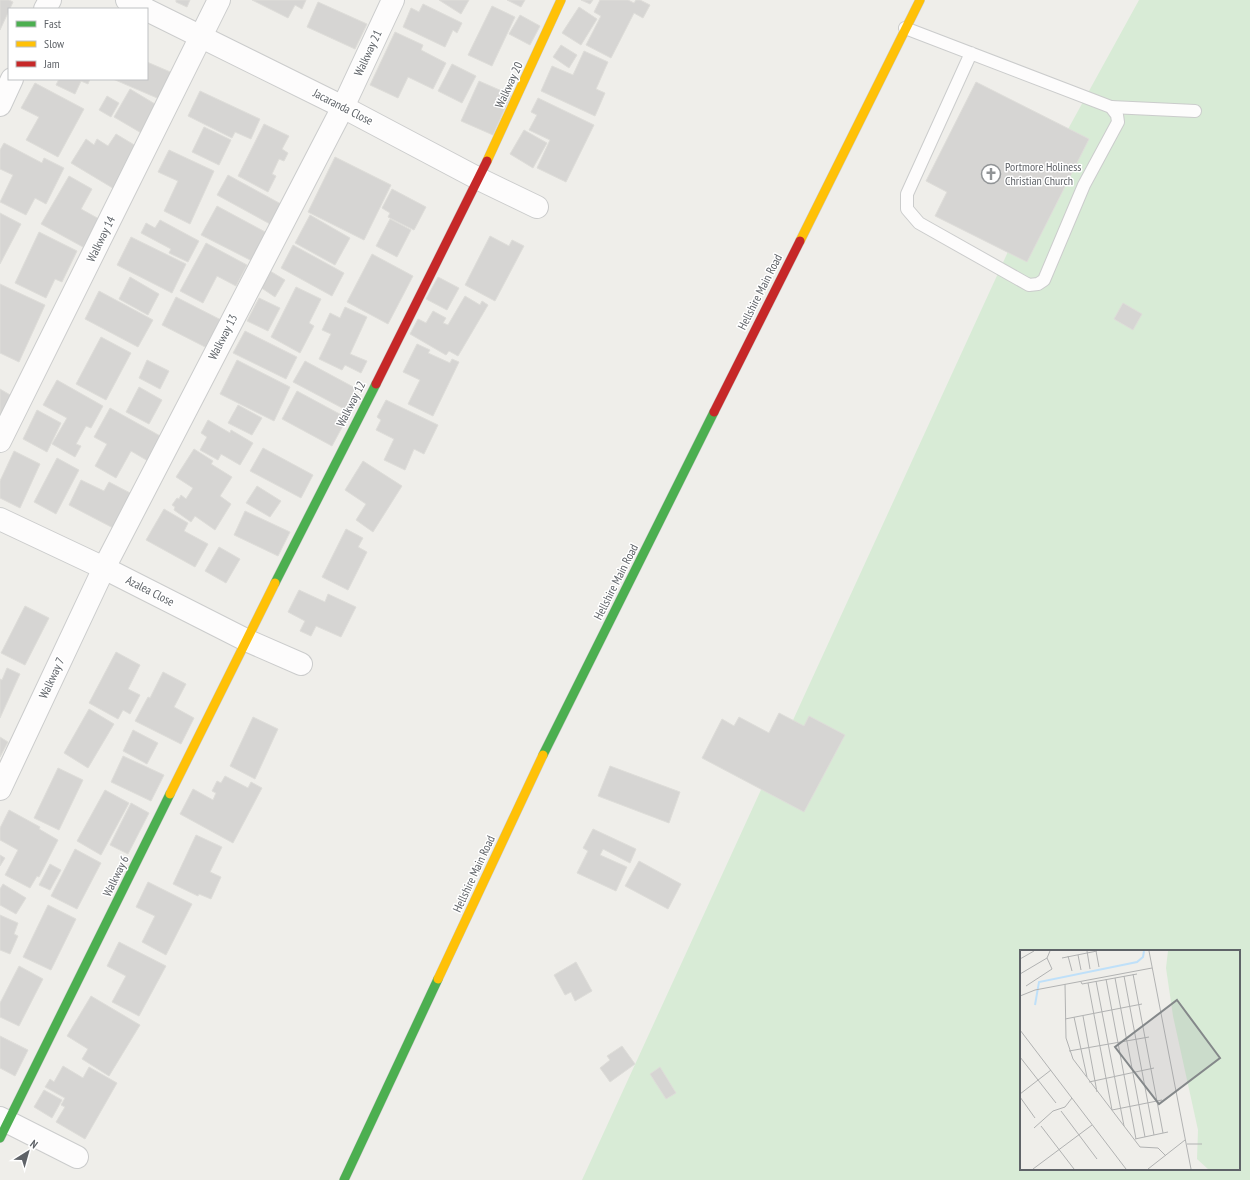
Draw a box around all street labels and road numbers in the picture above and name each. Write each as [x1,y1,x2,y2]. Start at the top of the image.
street label: Walkway 21 [350,27,385,78]
street label: Walkway 20 [491,59,526,110]
street label: Jacaranda Close [310,85,376,128]
street label: Walkway 14 [83,213,118,264]
street label: Hellshire Main Road [734,251,785,332]
street label: Walkway 13 [205,311,240,362]
street label: Walkway 12 [333,378,368,429]
street label: Hellshire Main Road [590,541,641,622]
street label: Azalea Close [124,572,177,609]
street label: Walkway 7 [35,655,68,701]
street label: Hellshire Main Road [449,833,498,915]
street label: Walkway 6 [99,853,132,899]

